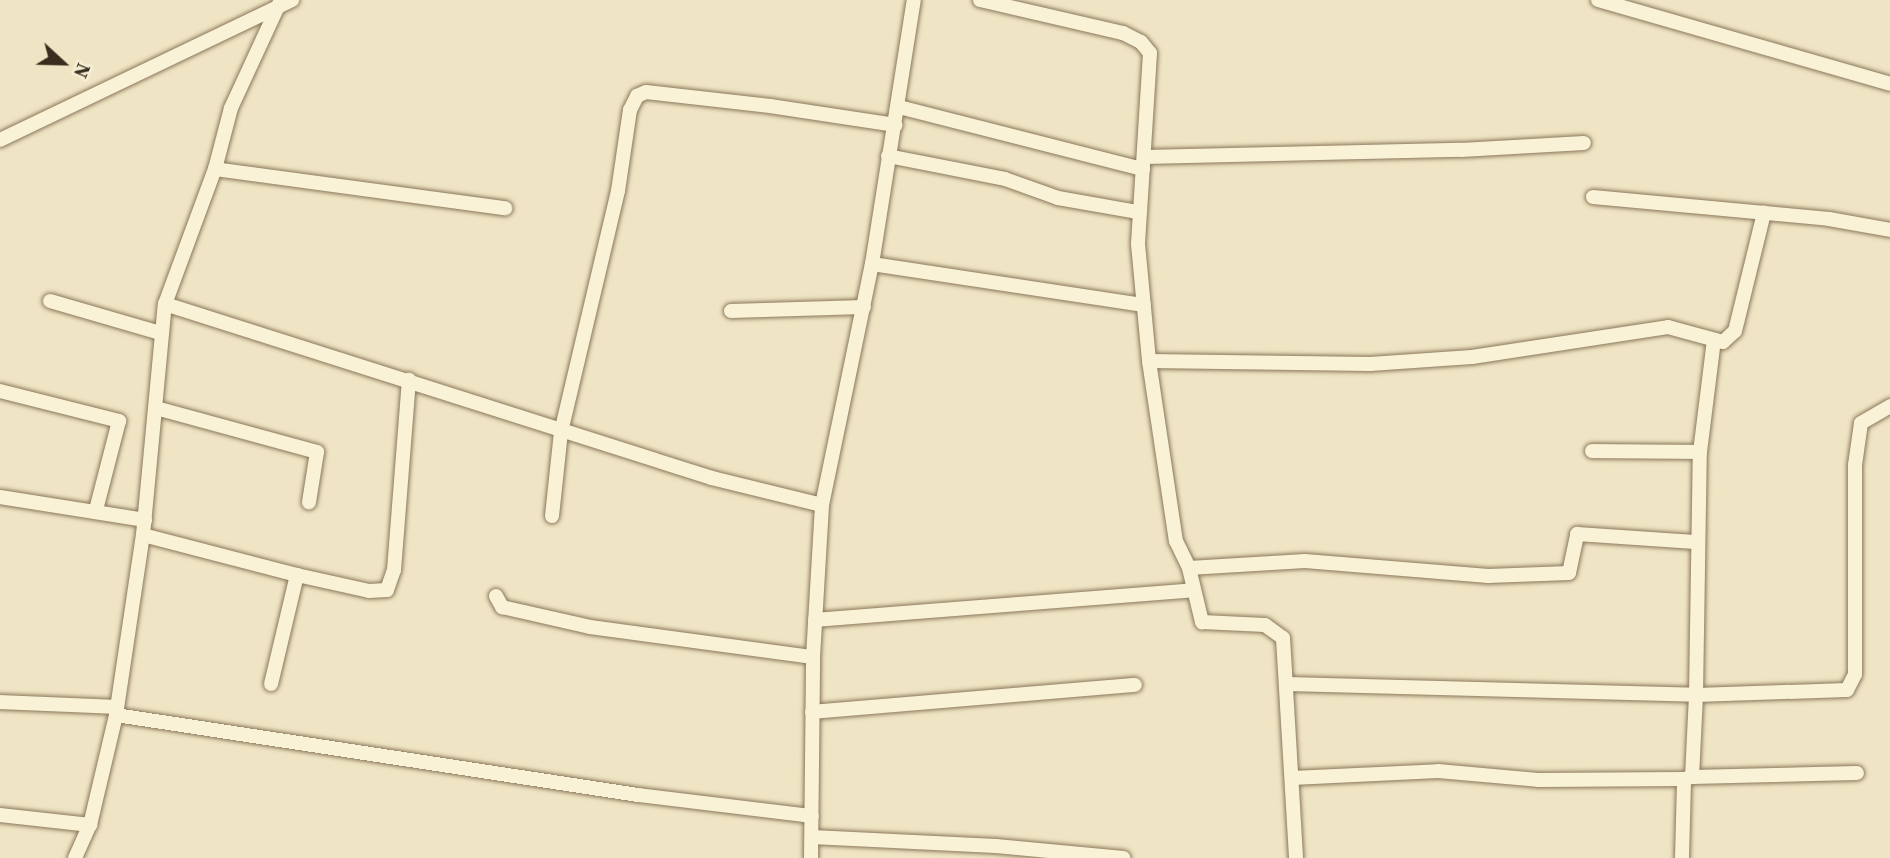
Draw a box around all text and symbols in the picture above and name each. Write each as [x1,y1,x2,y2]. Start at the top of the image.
north arrow [28,28,98,98]
text: N [68,60,97,82]

